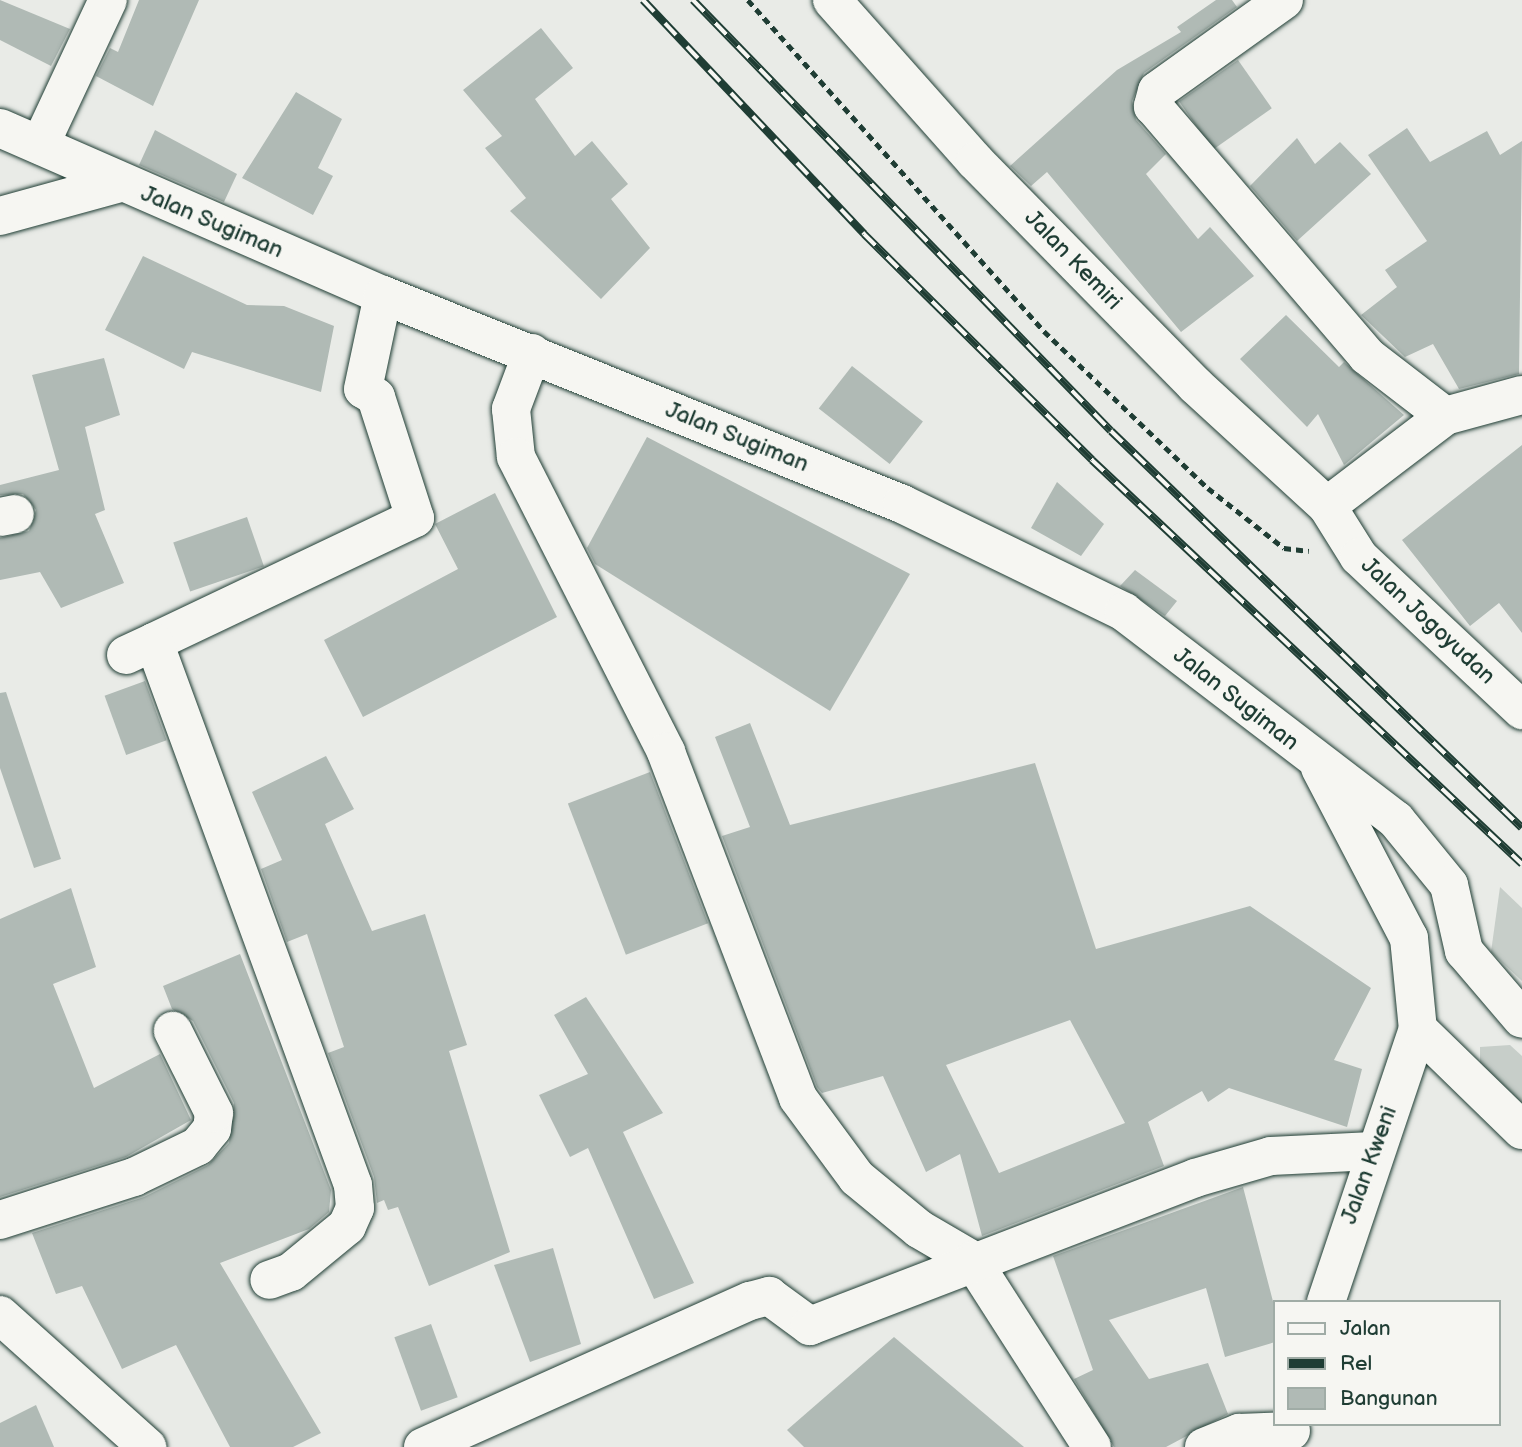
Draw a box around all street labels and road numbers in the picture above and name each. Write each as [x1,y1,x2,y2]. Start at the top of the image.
street label: Jalan Sugiman [137,180,287,264]
street label: Jalan Kemiri [1019,204,1127,316]
street label: Jalan Sugiman [661,396,813,478]
street label: Jalan Jogoyudan [1355,551,1501,691]
street label: Jalan Sugiman [1168,641,1304,757]
street label: Jalan Kweni [1335,1102,1403,1228]

